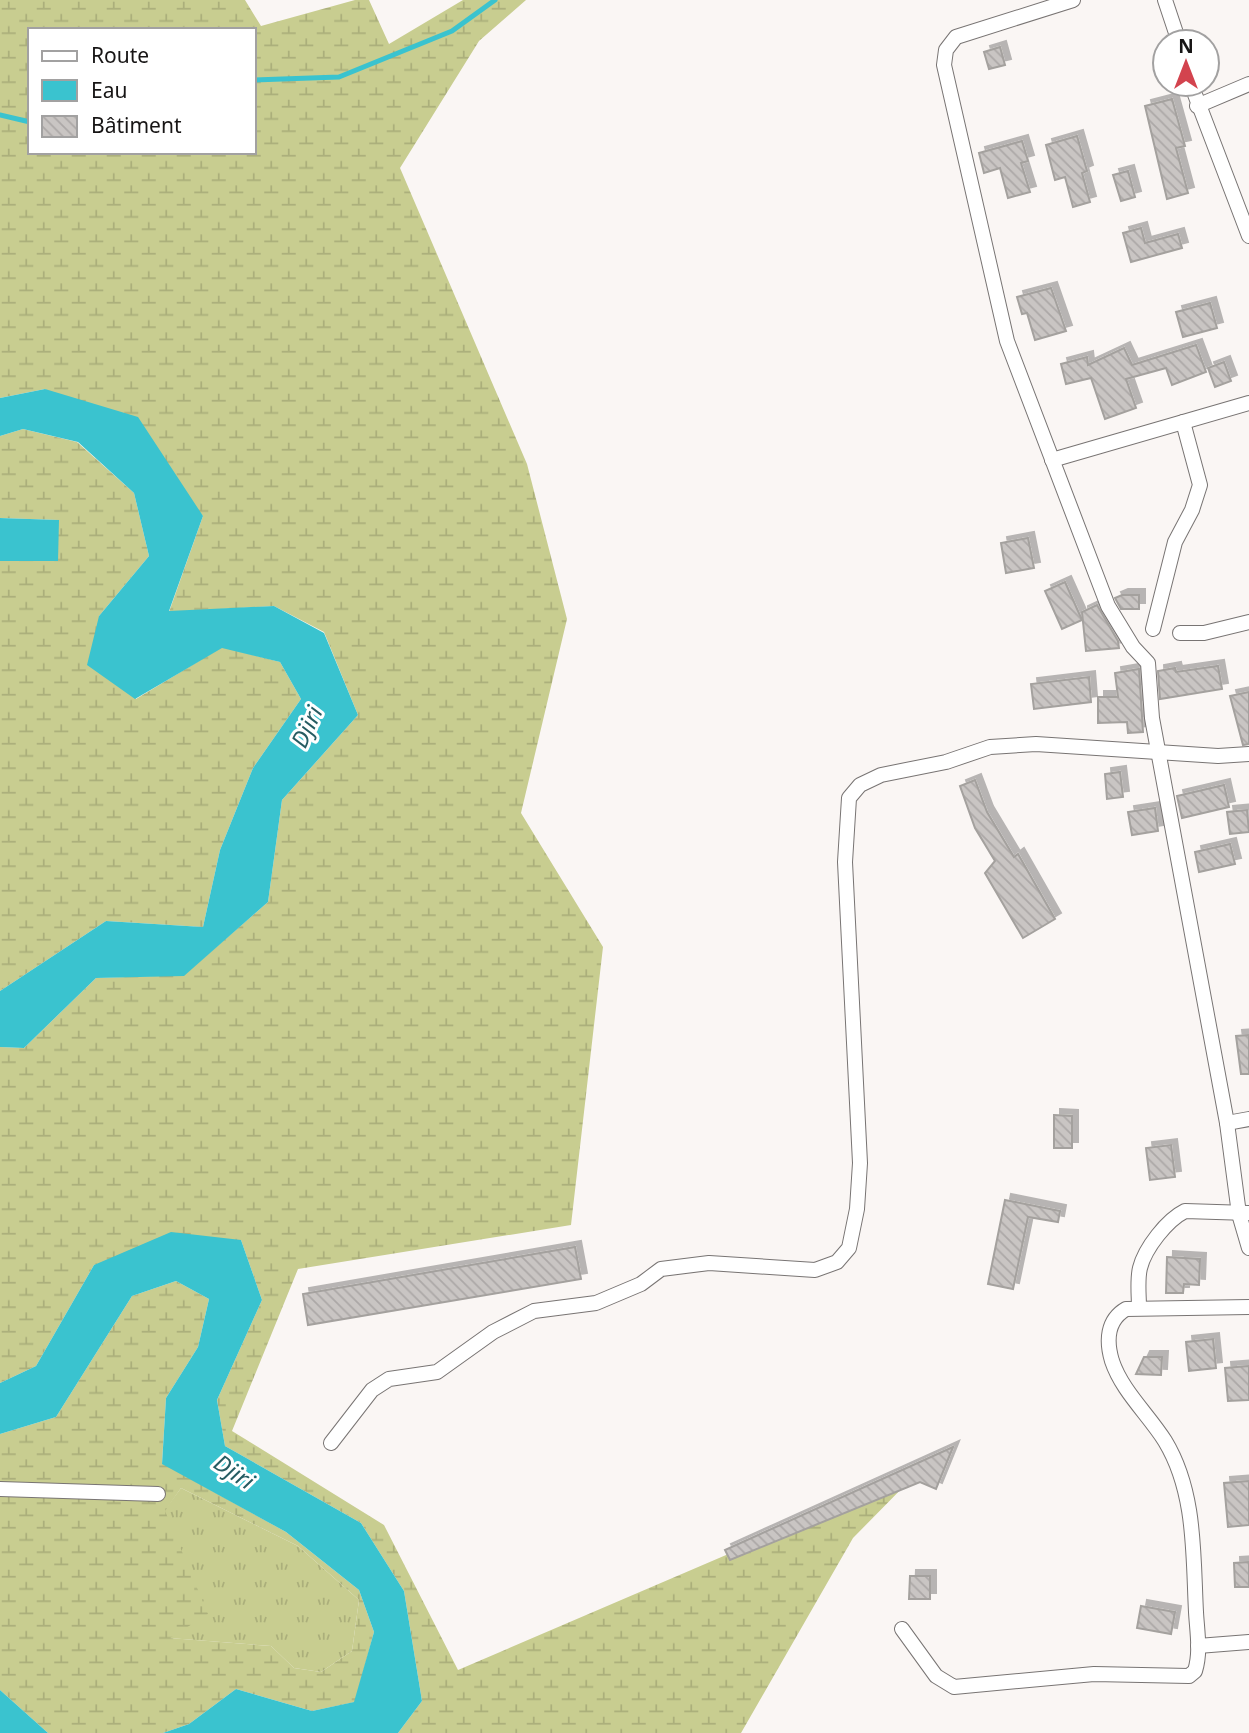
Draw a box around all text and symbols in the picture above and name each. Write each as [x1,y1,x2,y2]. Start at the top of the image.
legend [28,28,256,154]
north arrow [1151,28,1221,98]
text: N [1178,33,1194,59]
text: Route [91,41,149,69]
text: Eau [91,76,127,104]
text: Bâtiment [91,111,182,139]
water label: Djiri [283,700,330,753]
water label: Djiri [208,1446,262,1497]

